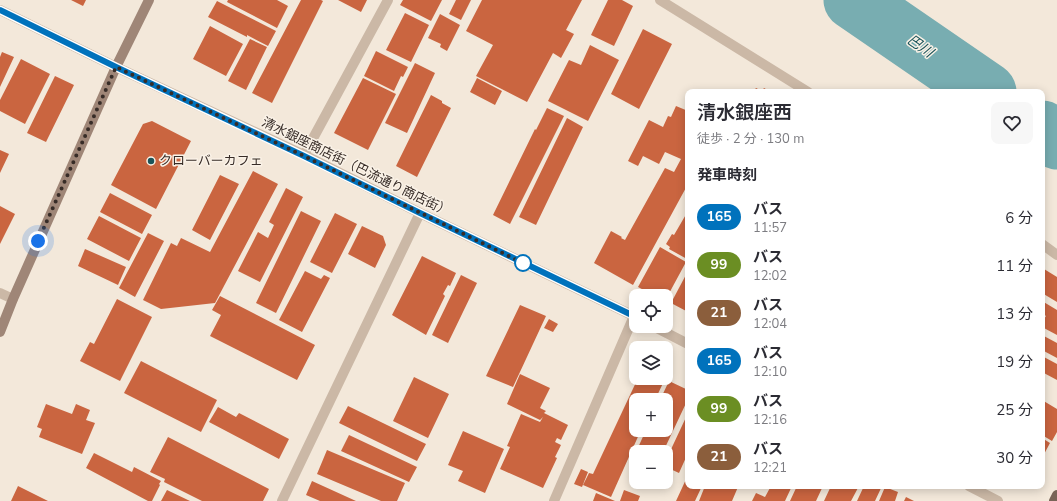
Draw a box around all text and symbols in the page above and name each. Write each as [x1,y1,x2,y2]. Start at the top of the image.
water label: 巴川 [903,30,939,63]
text: 清水銀座西 [697,100,792,126]
button: heart [991,102,1033,144]
street label: 清水銀座商店街（巴流通り商店街） [259,113,453,221]
text: 徒歩 · 2 分 · 130 m [697,130,804,148]
place label: クローバーカフェ [159,152,263,170]
marker: クローバーカフェ [146,156,156,166]
text: 発車時刻 [697,165,757,185]
text: バス [753,199,783,219]
text: 165 [706,207,732,226]
text: 6 分 [1005,208,1033,228]
text: 11:57 [753,219,787,237]
your location [28,231,48,251]
text: バス [753,247,783,267]
unlabelled marker [514,254,532,272]
text: 99 [711,255,727,274]
text: 11 分 [996,256,1033,276]
text: 12:02 [753,267,787,285]
map controls [629,289,673,489]
button: locate [629,289,673,333]
text: バス [753,295,783,315]
text: 21 [711,303,727,322]
text: 13 分 [996,304,1033,324]
text: 12:04 [753,315,787,333]
button: layers [629,341,673,385]
text: バス [753,343,783,363]
text: 165 [706,351,732,370]
text: 19 分 [996,352,1033,372]
text: 12:10 [753,363,787,381]
text: バス [753,391,783,411]
button: + [629,393,673,437]
text: 99 [711,399,727,418]
text: 25 分 [996,400,1033,420]
text: 12:16 [753,411,787,429]
text: バス [753,439,783,459]
button: − [629,445,673,489]
text: 21 [711,447,727,466]
text: 30 分 [996,448,1033,468]
text: 12:21 [753,459,787,477]

